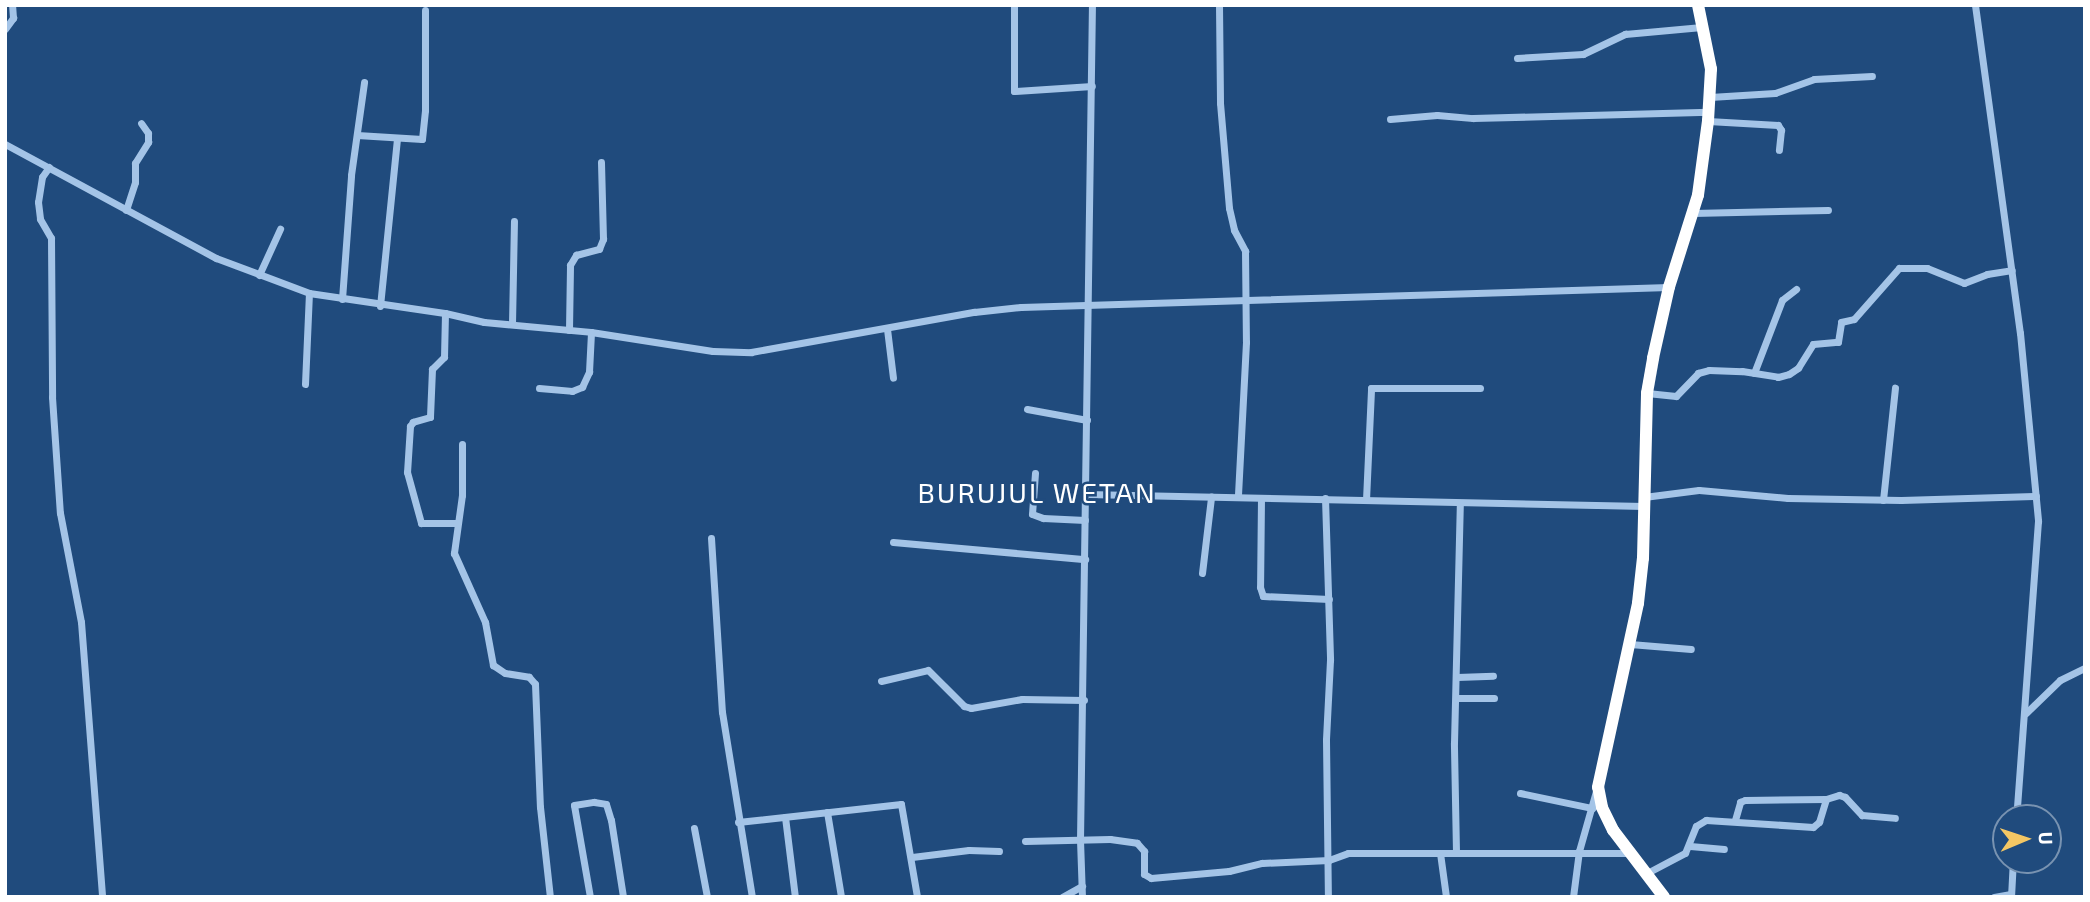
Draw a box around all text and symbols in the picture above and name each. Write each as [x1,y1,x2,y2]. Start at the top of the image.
district label: BURUJUL WETAN [918,475,1156,509]
north arrow [1992,804,2062,874]
text: U [2035,831,2058,845]

